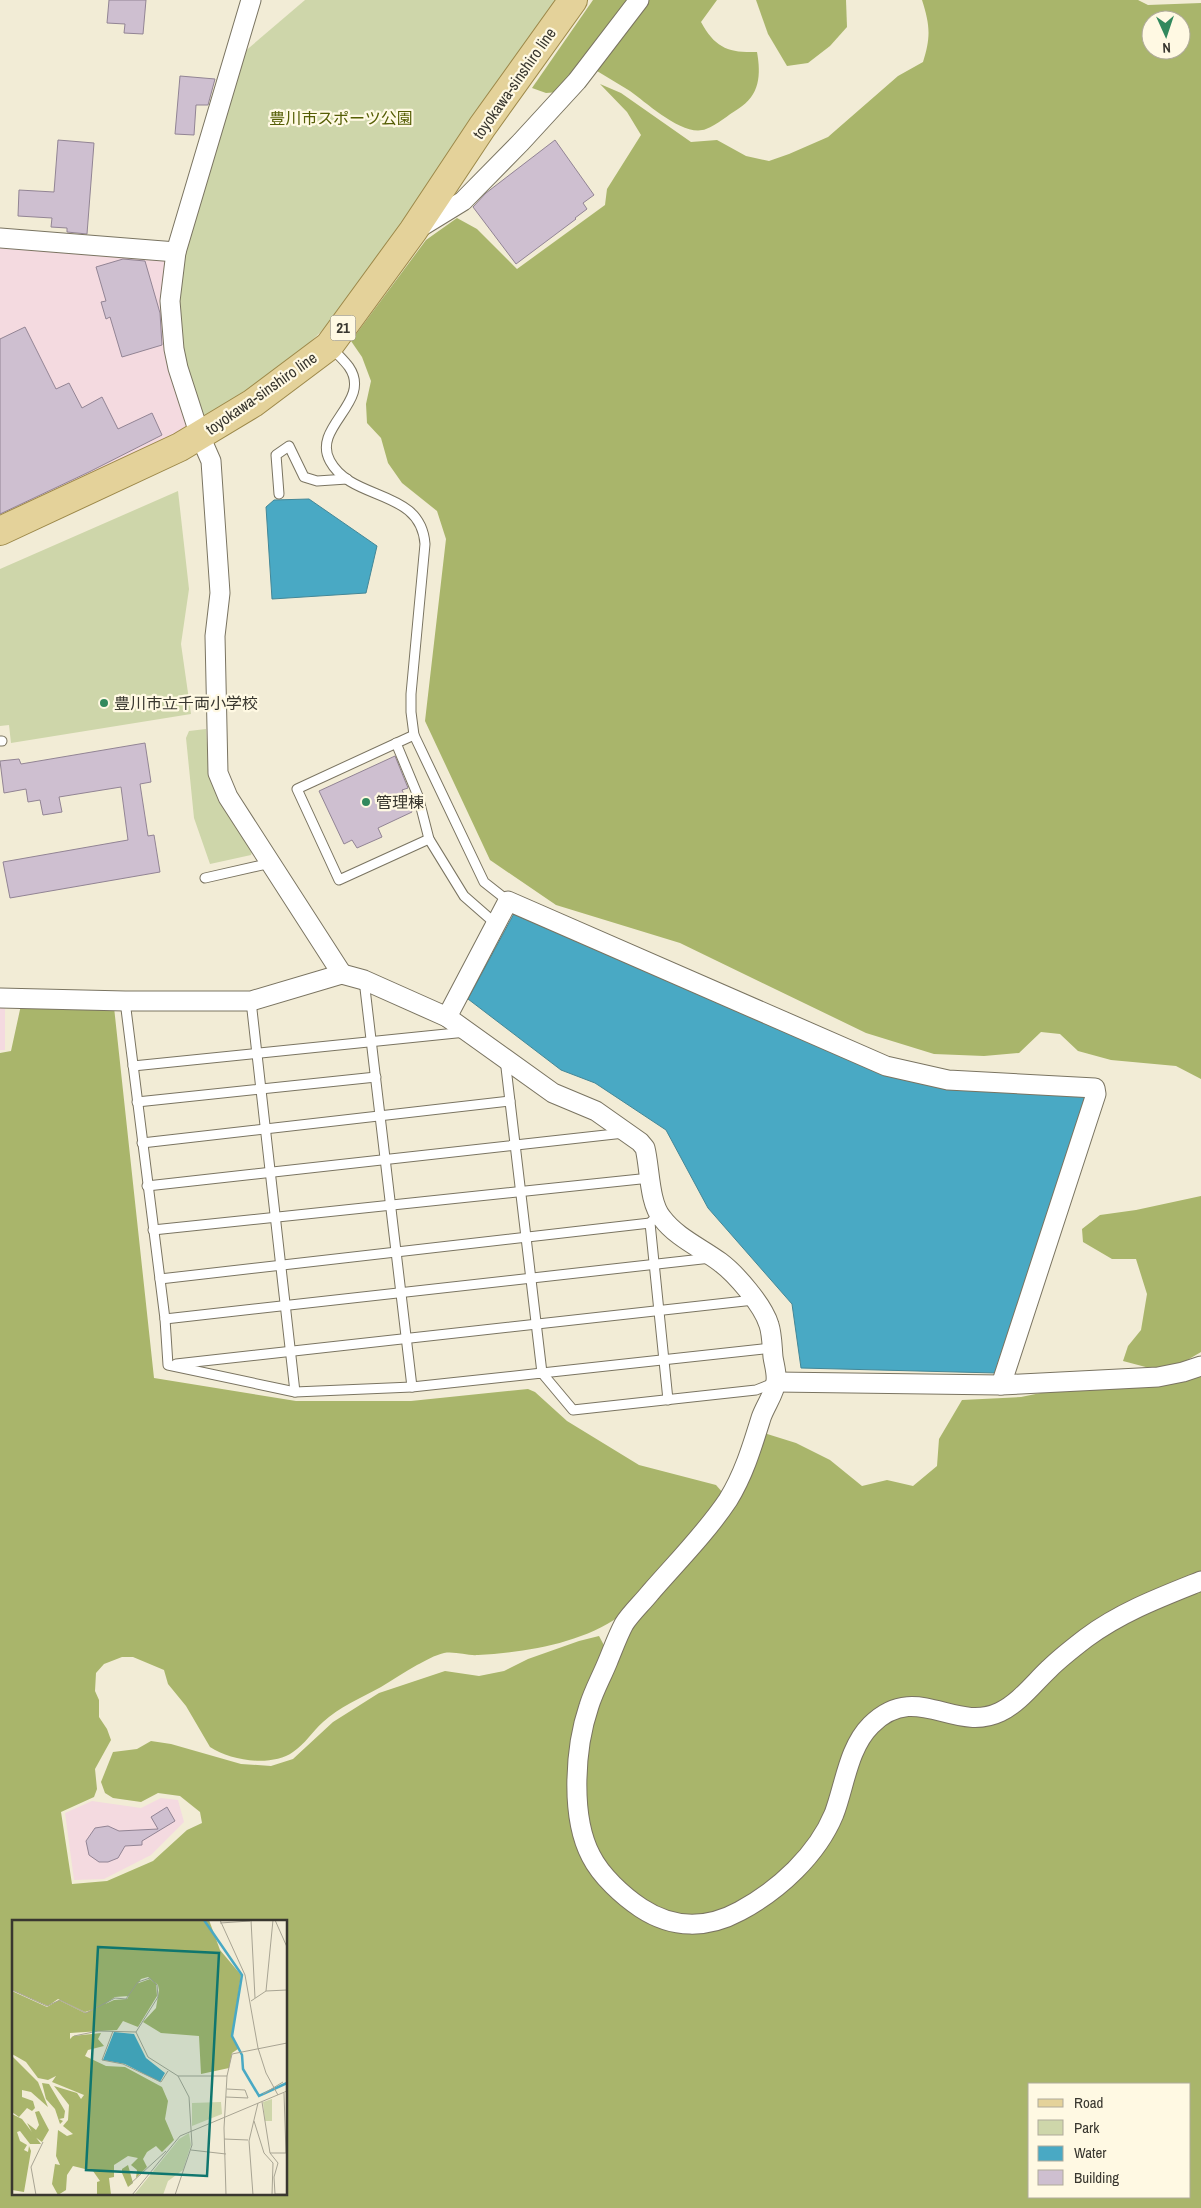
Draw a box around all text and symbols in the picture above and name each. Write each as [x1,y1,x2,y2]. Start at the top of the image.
north arrow [1141,10,1191,60]
street label: toyokawa-sinshiro line [467,23,561,143]
text: N [1162,39,1171,57]
park label: 豊川市スポーツ公園 [269,107,413,129]
road number: 21 [330,316,356,340]
street label: toyokawa-sinshiro line [201,346,321,440]
place label: 豊川市立千両小学校 [114,692,258,714]
marker: 豊川市立千両小学校 [98,697,110,709]
place label: 管理棟 [376,791,424,813]
marker: 管理棟 [360,796,372,808]
inset map [12,1920,288,2196]
legend [1028,2083,1191,2198]
text: Road [1074,2092,1103,2113]
text: Park [1074,2117,1100,2138]
text: Water [1074,2142,1106,2163]
text: Building [1074,2167,1119,2188]

